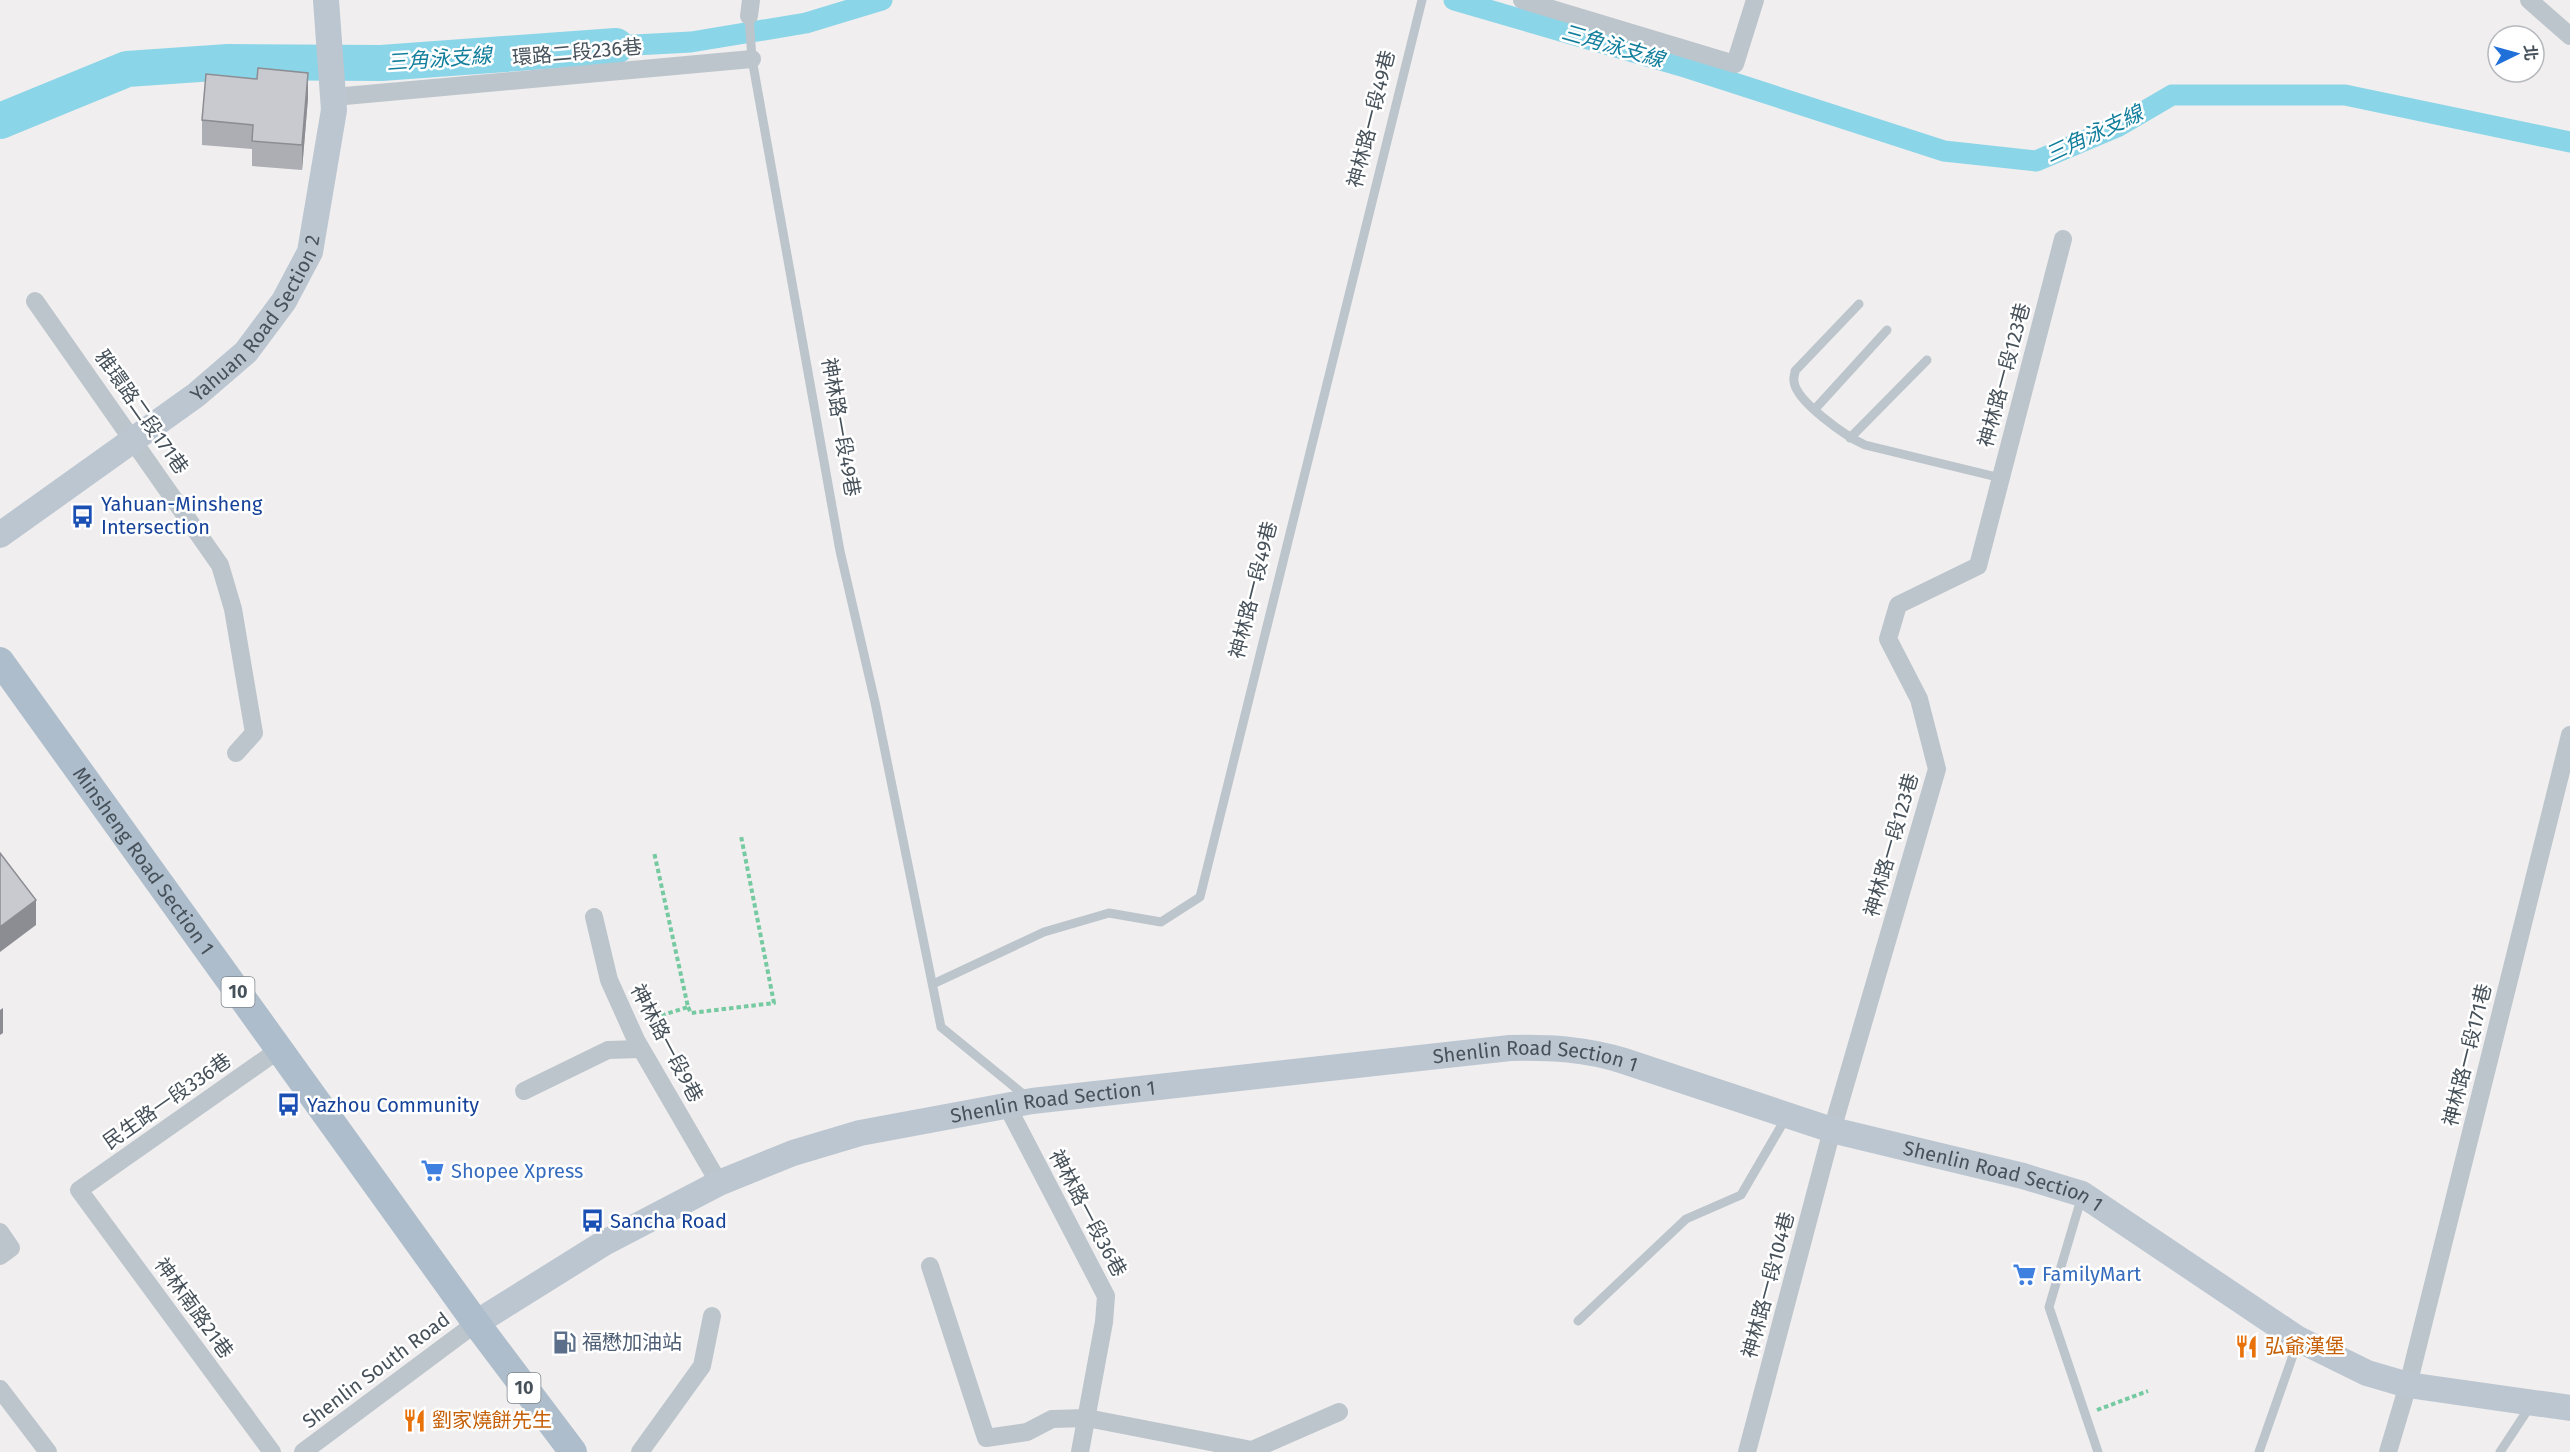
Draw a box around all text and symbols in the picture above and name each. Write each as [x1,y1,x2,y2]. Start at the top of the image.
water label: 三角泳支線 [1559,19,1669,74]
north arrow [2486,24,2546,84]
street label: 環路二段236巷 [511,34,643,70]
water label: 三角泳支線 [386,42,494,76]
text: 北 [2520,44,2541,62]
street label: 神林路一段49巷 [1342,48,1400,190]
water label: 三角泳支線 [2041,99,2149,168]
street label: Yahuan Road Section 2 [185,233,325,407]
street label: 神林路一段123巷 [1973,300,2035,450]
street label: 雅環路二段171巷 [90,345,194,479]
street label: 神林路一段49巷 [817,356,865,498]
place label: Yahuan-Minsheng Intersection [101,492,263,539]
bus stop icon: Yahuan-Minsheng Intersection [70,503,96,529]
street label: 神林路一段49巷 [1224,519,1282,661]
street label: Minsheng Road Section 1 [68,762,219,959]
street label: 神林路一段123巷 [1859,770,1923,920]
road number: 10 [222,977,254,1007]
street label: 神林路一段9巷 [626,980,708,1106]
street label: 神林路一段171巷 [2438,981,2496,1129]
street label: Shenlin Road Section 1 [1431,1036,1641,1077]
street label: 民生路一段336巷 [98,1048,236,1154]
street label: Shenlin Road Section 1 [948,1075,1157,1128]
bus stop icon: Yazhou Community [276,1092,302,1118]
place label: Yazhou Community [307,1093,479,1117]
street label: Shenlin Road Section 1 [1901,1136,2107,1217]
street label: 神林路一段36巷 [1044,1145,1132,1281]
supermarket icon: Shopee Xpress [420,1158,446,1184]
place label: Shopee Xpress [451,1159,583,1183]
bus stop icon: Sancha Road [579,1208,605,1234]
place label: Sancha Road [610,1209,727,1233]
street label: 神林路一段104巷 [1737,1209,1799,1361]
street label: 神林南路21巷 [150,1253,238,1363]
supermarket icon: FamilyMart [2011,1261,2037,1287]
place label: FamilyMart [2042,1262,2142,1286]
street label: Shenlin South Road [298,1307,454,1433]
fuel station icon: 福懋加油站 [551,1329,577,1355]
place label: 福懋加油站 [582,1330,682,1354]
restaurant icon: 弘爺漢堡 [2234,1333,2260,1359]
place label: 弘爺漢堡 [2265,1334,2345,1358]
road number: 10 [508,1373,540,1403]
restaurant icon: 劉家燒餅先生 [401,1407,427,1433]
place label: 劉家燒餅先生 [432,1408,552,1432]

